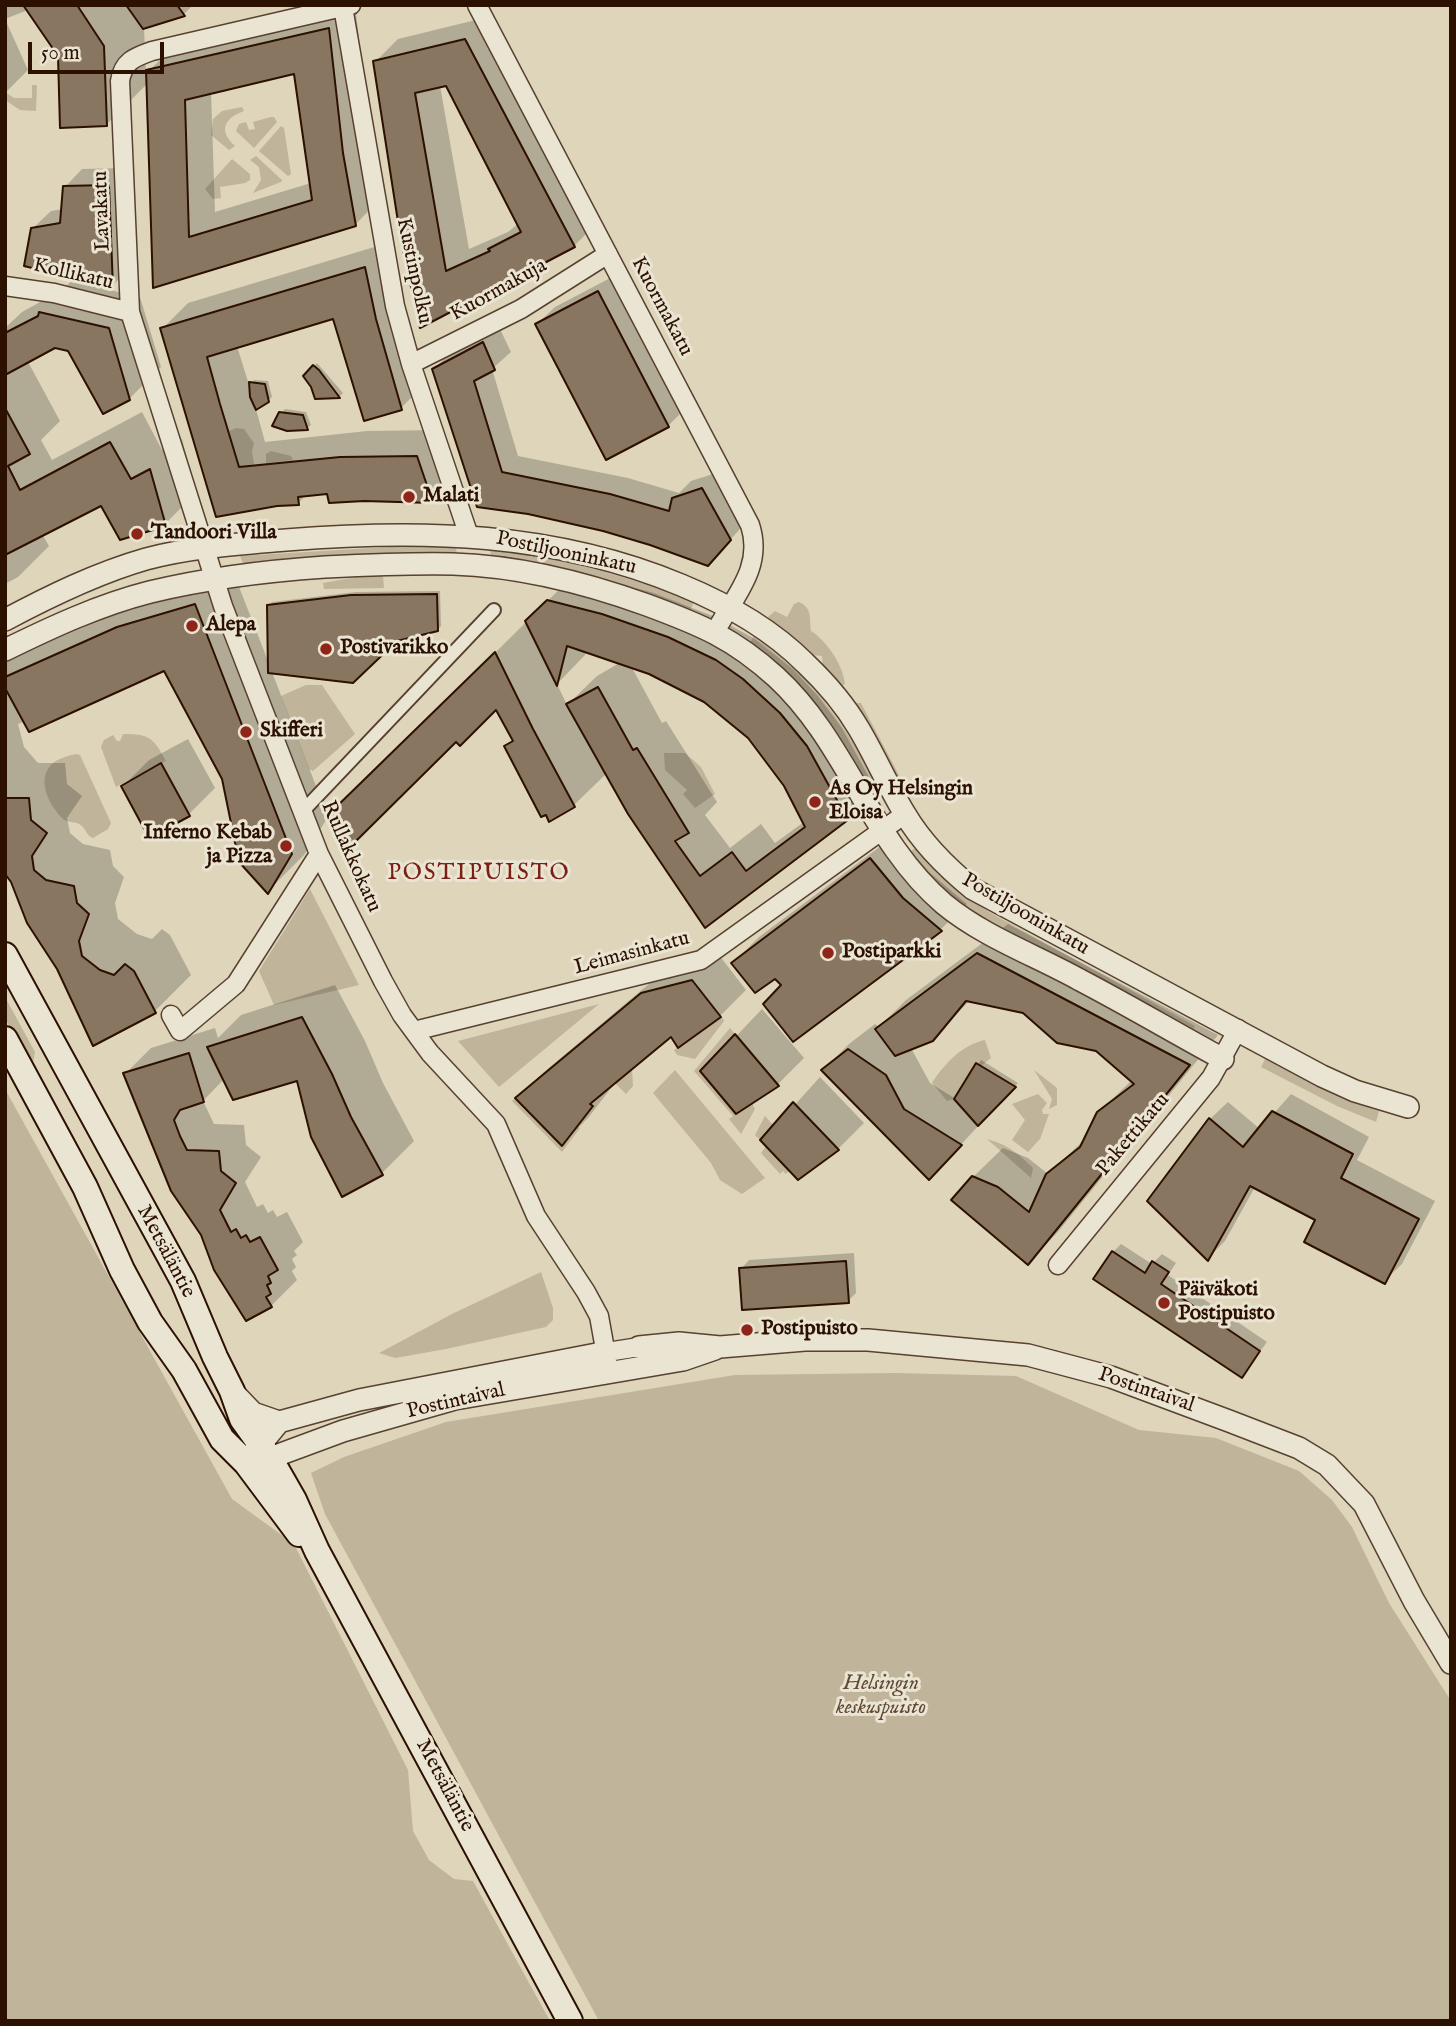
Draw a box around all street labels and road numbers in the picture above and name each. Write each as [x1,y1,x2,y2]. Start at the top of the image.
street label: Lavakatu [89,170,117,252]
street label: Kustinpolku [389,216,437,326]
street label: Kuormakatu [624,253,698,361]
street label: Kollikatu [30,254,116,296]
street label: Kuormakuja [446,254,552,328]
street label: Postiljooninkatu [493,527,639,581]
street label: Rullakkokatu [314,797,386,917]
street label: Postiljooninkatu [957,868,1093,962]
street label: Leimasinkatu [572,927,692,981]
street label: Pakettikatu [1092,1088,1176,1182]
street label: Metsäläntie [130,1201,200,1303]
street label: Postintaival [1095,1363,1197,1419]
street label: Postintaival [404,1378,508,1426]
street label: Metsäläntie [409,1735,479,1837]

